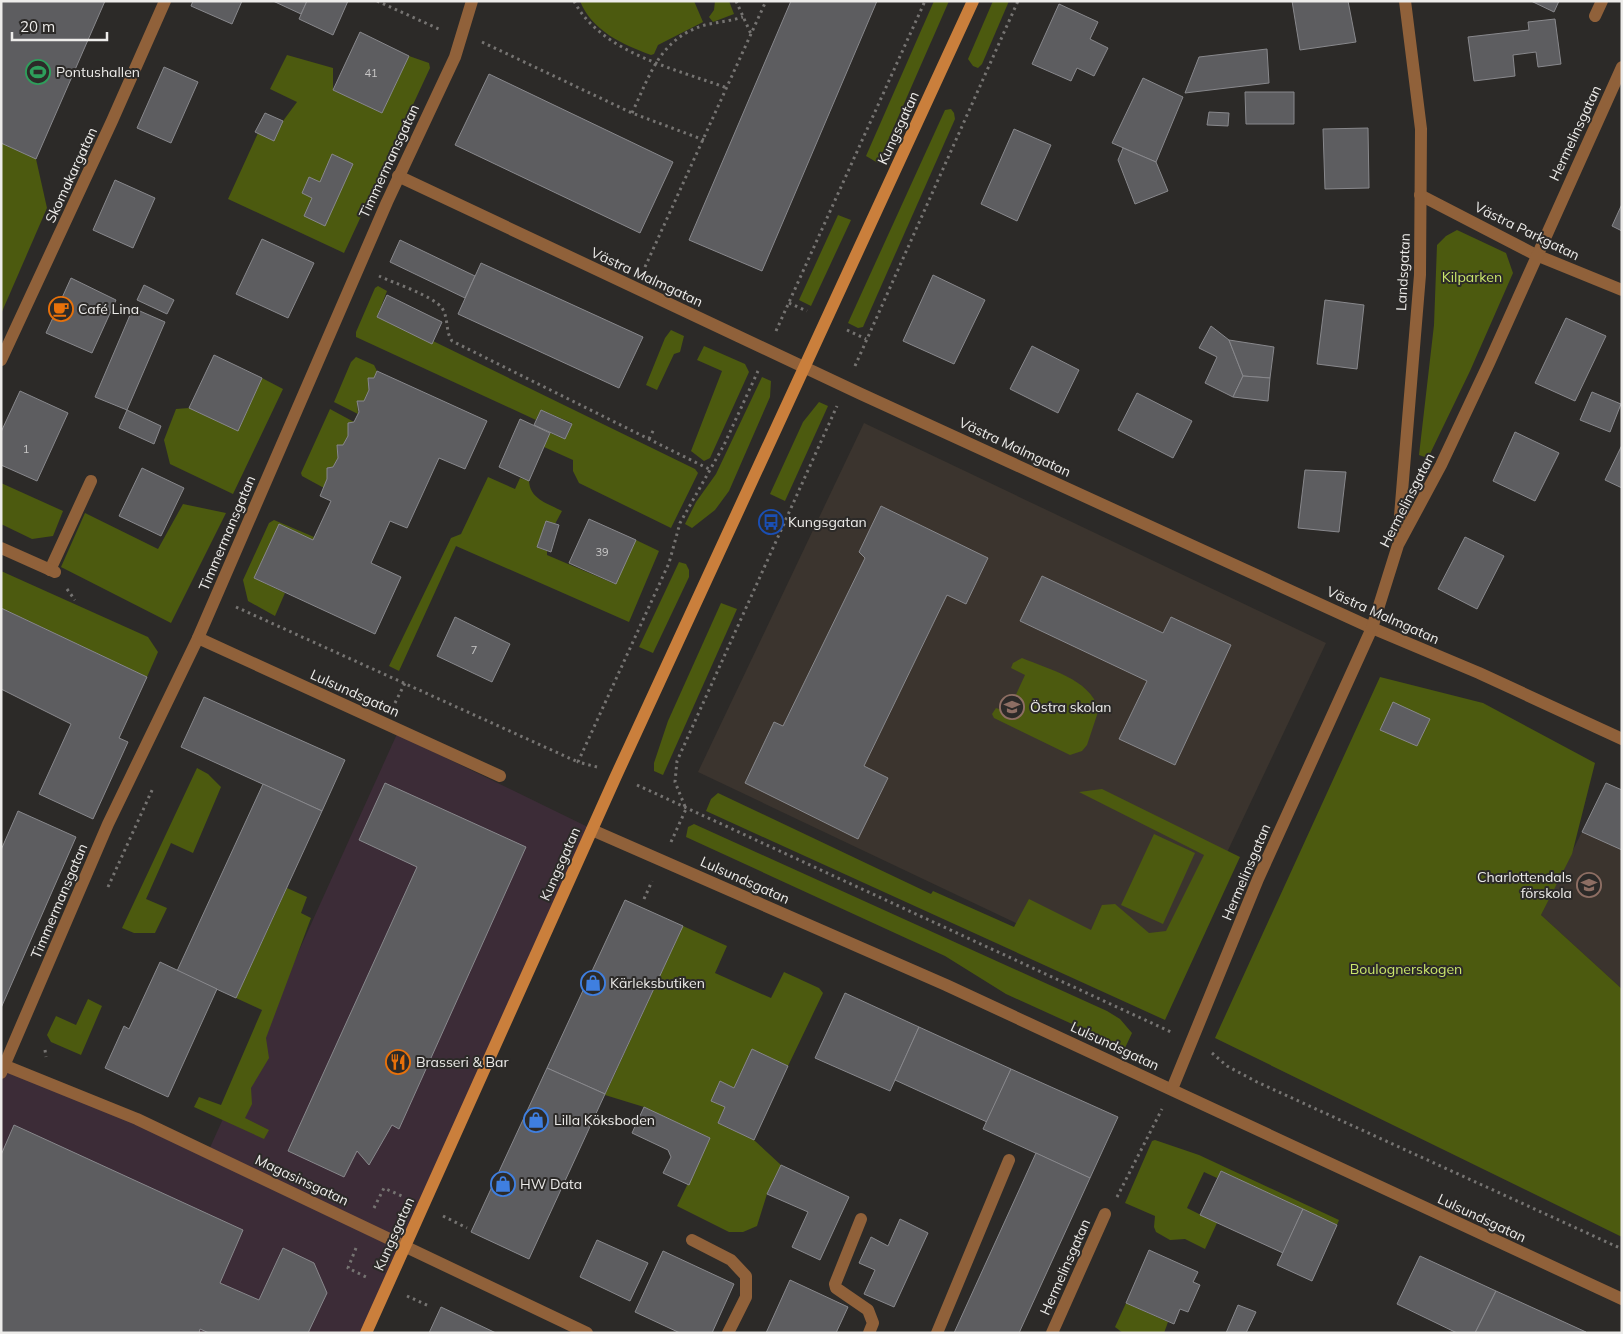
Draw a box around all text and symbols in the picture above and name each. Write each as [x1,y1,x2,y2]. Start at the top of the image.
scale bar [12,10,108,42]
text: 20 m [20,17,55,36]
sports icon: Pontushallen [25,59,51,85]
place label: Pontushallen [56,63,140,81]
house number: 41 [364,66,378,80]
street label: Hermelinsgatan [1545,82,1605,184]
street label: Kungsgatan [873,89,923,167]
street label: Timmermansgatan [355,101,423,221]
street label: Skomakargatan [41,124,101,226]
street label: Västra Parkgatan [1472,198,1582,264]
street label: Landsgatan [1392,233,1414,311]
street label: Västra Malmgatan [588,243,706,311]
park label: Kilparken [1442,268,1502,286]
cafe icon: Café Lina [48,296,74,322]
place label: Café Lina [78,300,139,318]
street label: Västra Malmgatan [956,413,1074,481]
house number: 1 [23,442,29,456]
street label: Hermelinsgatan [1375,450,1439,550]
street label: Timmermansgatan [195,473,259,593]
bus stop icon: Kungsgatan [758,509,784,535]
place label: Kungsgatan [788,513,867,531]
house number: 39 [595,545,609,559]
street label: Västra Malmgatan [1324,582,1442,648]
house number: 7 [471,643,477,657]
street label: Lulsundsgatan [308,665,402,721]
school or university icon: Östra skolan [999,694,1025,720]
place label: Östra skolan [1030,698,1112,716]
street label: Hermelinsgatan [1217,821,1275,923]
street label: Kungsgatan [536,824,584,904]
street label: Timmermansgatan [27,841,91,961]
street label: Lulsundsgatan [698,852,792,908]
place label: Charlottendals förskola [1477,868,1572,902]
school or university icon: Charlottendals förskola [1576,872,1602,898]
park label: Boulognerskogen [1350,960,1462,978]
shop icon: Kärleksbutiken [580,970,606,996]
place label: Kärleksbutiken [610,974,705,992]
street label: Lulsundsgatan [1068,1018,1162,1074]
restaurant icon: Brasseri & Bar [385,1049,411,1075]
place label: Brasseri & Bar [416,1053,509,1071]
shop icon: Lilla Köksboden [523,1107,549,1133]
place label: Lilla Köksboden [554,1111,655,1129]
street label: Magasinsgatan [252,1150,352,1210]
shop icon: HW Data [490,1171,516,1197]
place label: HW Data [520,1175,582,1193]
street label: Lulsundsgatan [1435,1190,1529,1246]
street label: Kungsgatan [370,1194,418,1274]
street label: Hermelinsgatan [1036,1216,1094,1318]

